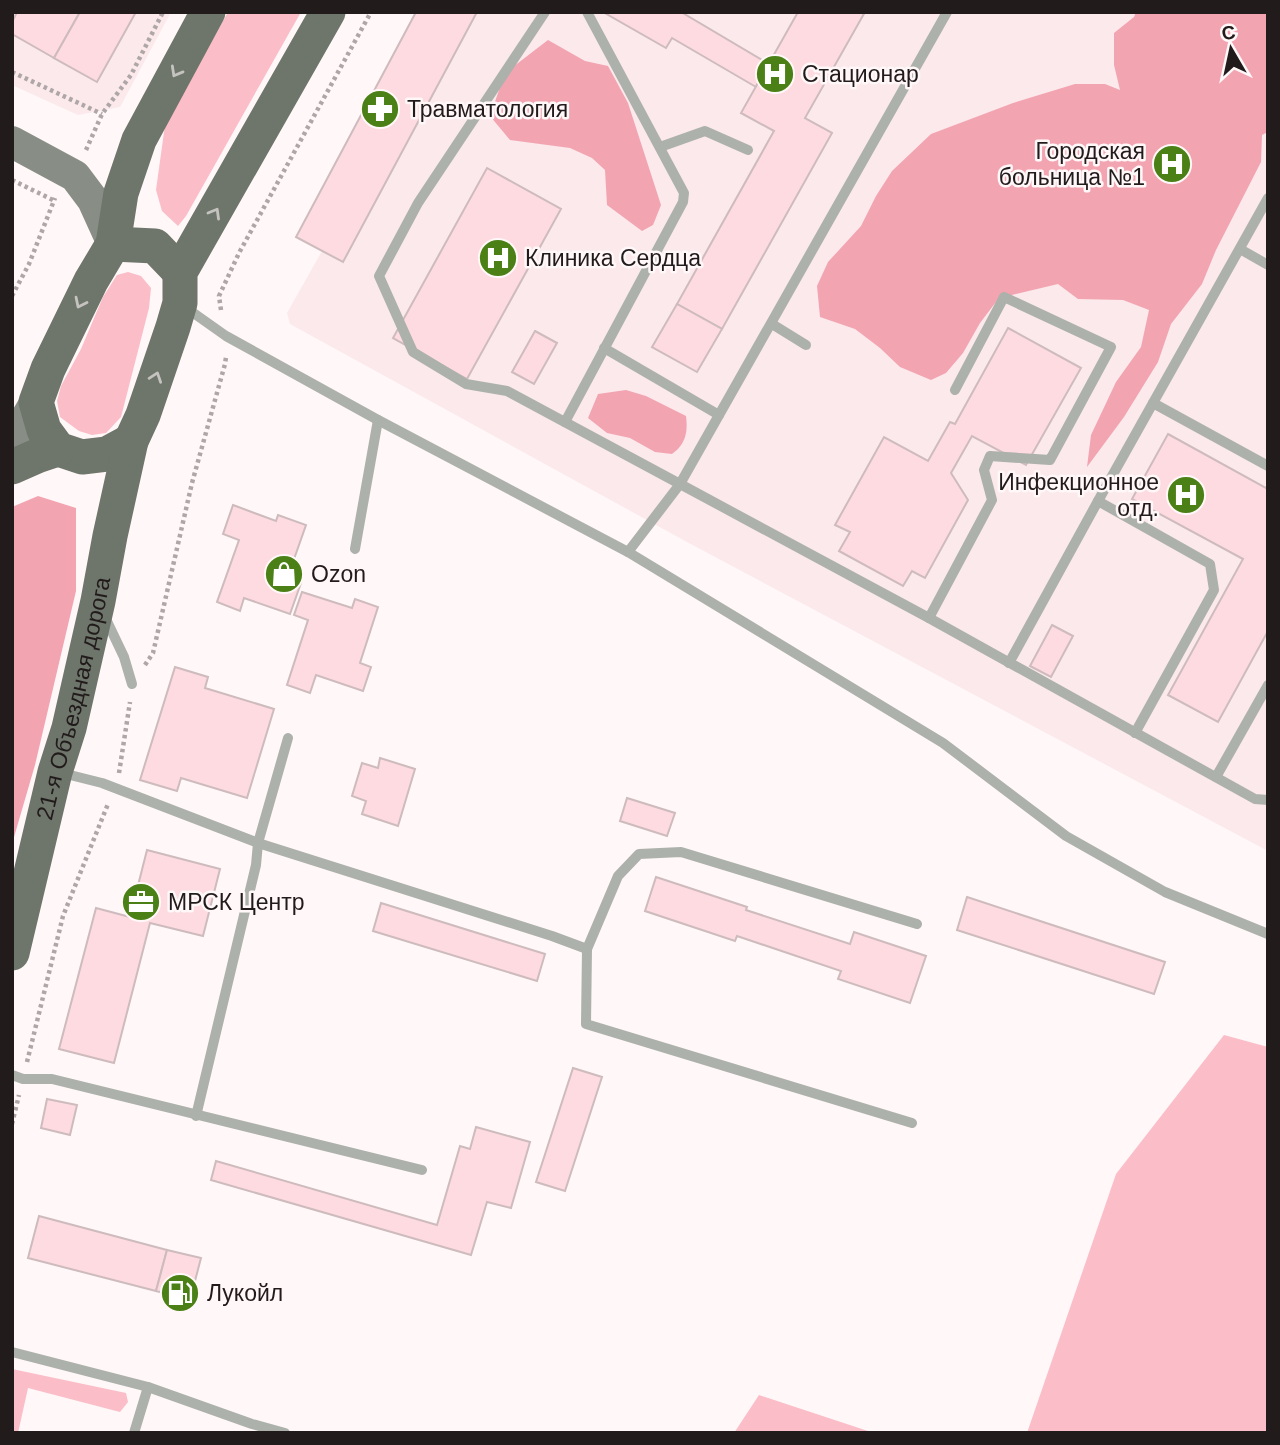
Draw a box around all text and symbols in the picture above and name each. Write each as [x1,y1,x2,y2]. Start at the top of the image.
north arrow [1196,14,1266,84]
text: С [1220,21,1237,44]
hospital icon: Стационар [754,53,796,95]
place label: Стационар [802,61,919,87]
one-way arrow [171,65,184,77]
pharmacy icon: Травматология [359,88,401,130]
place label: Травматология [407,96,568,122]
place label: Городская больница №1 [999,138,1145,190]
hospital icon: Городская больница №1 [1151,143,1193,185]
one-way arrow [206,208,219,221]
hospital icon: Клиника Сердца [477,237,519,279]
place label: Клиника Сердца [525,245,701,271]
one-way arrow [74,296,88,308]
one-way arrow [148,372,162,384]
place label: Инфекционное отд. [998,469,1159,521]
hospital icon: Инфекционное отд. [1165,474,1207,516]
shop icon: Ozon [263,553,305,595]
place label: Ozon [311,561,366,587]
street label: 21-я Объездная дорога [31,575,115,822]
office icon: МРСК Центр [120,881,162,923]
place label: МРСК Центр [168,889,304,915]
fuel station icon: Лукойл [159,1272,201,1314]
place label: Лукойл [207,1280,283,1306]

